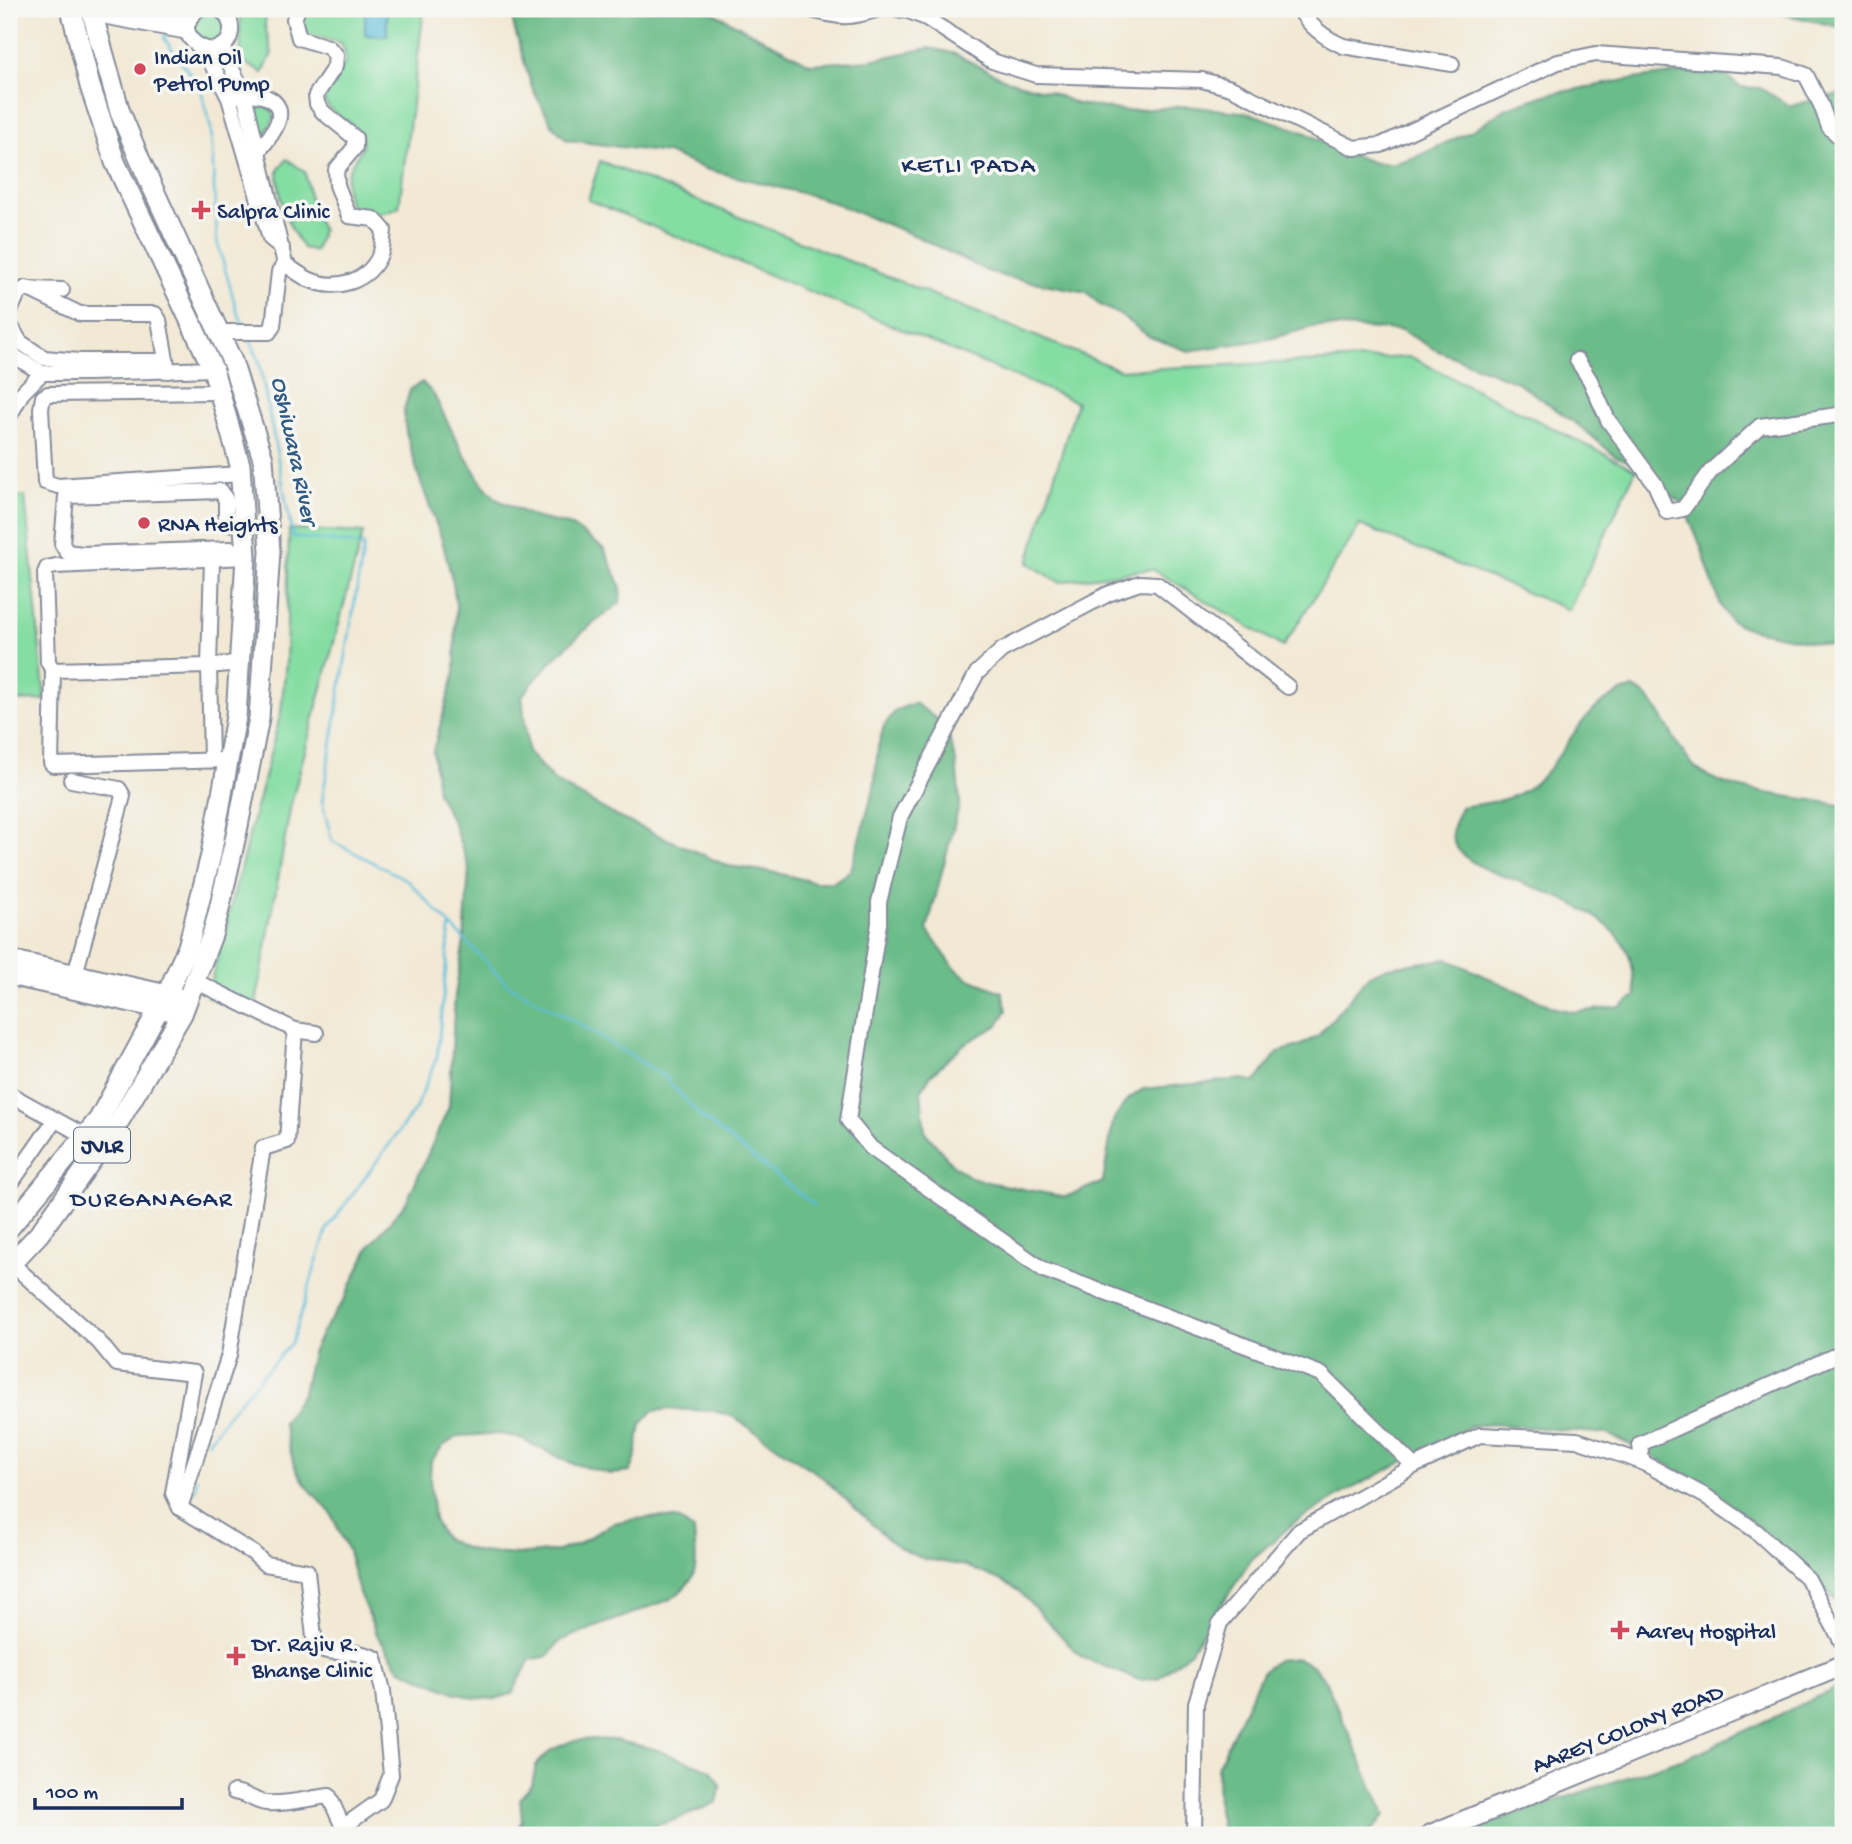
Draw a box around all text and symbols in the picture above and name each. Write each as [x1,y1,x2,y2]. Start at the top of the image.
place label: Indian Oil Petrol Pump [153,46,270,99]
marker: Indian Oil Petrol Pump [132,61,148,77]
district label: KETLI PADA [902,153,1036,182]
marker: Salpra Clinic [191,200,211,220]
place label: Salpra Clinic [217,200,331,227]
water label: Oshiwara River [263,374,323,532]
place label: RNA Heights [158,513,278,540]
marker: RNA Heights [136,515,152,531]
road number: JVLR [74,1128,130,1162]
district label: DURGANAGAR [68,1187,234,1216]
marker: Aarey Hospital [1610,1620,1630,1640]
place label: Aarey Hospital [1636,1620,1776,1647]
place label: Dr. Rajiv R. Bhanse Clinic [250,1633,373,1686]
marker: Dr. Rajiv R. Bhanse Clinic [226,1646,246,1666]
street label: AAREY COLONY ROAD [1529,1679,1729,1781]
scale bar [35,1767,182,1811]
text: 100 m [45,1782,98,1807]

